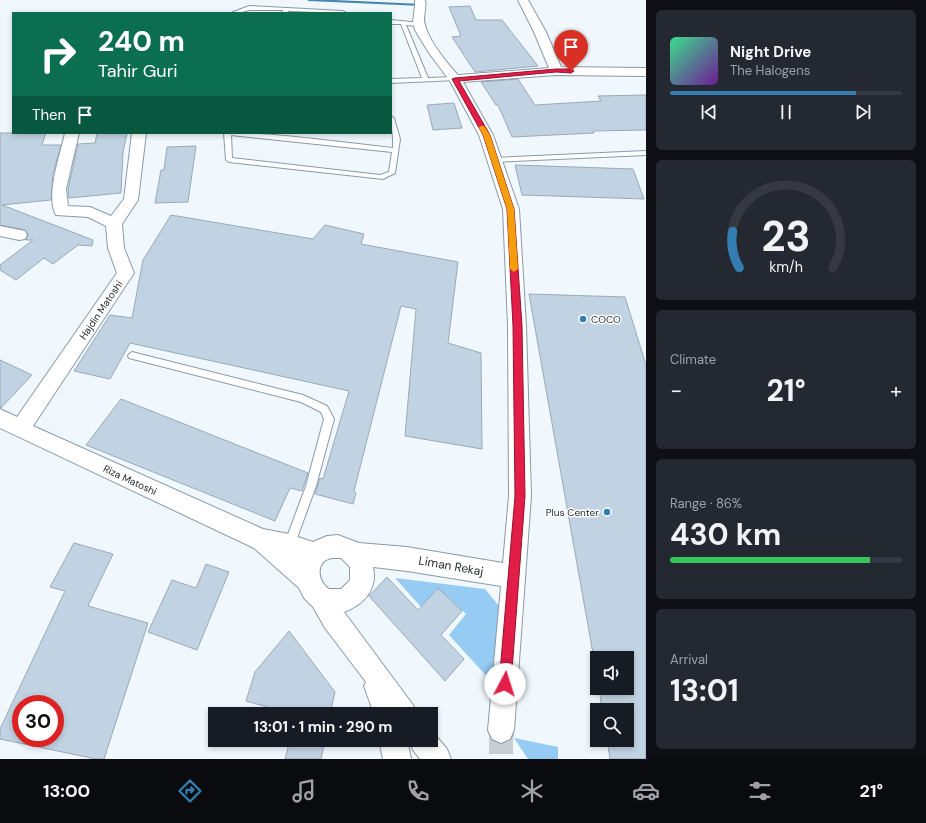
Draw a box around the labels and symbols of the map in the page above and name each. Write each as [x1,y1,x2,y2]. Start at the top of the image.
pin [554,30,588,71]
street label: Hajdin Matoshi [77,278,125,342]
place label: COCO [591,313,621,326]
marker: COCO [578,314,588,324]
street label: Riza Matoshi [101,462,159,498]
place label: Plus Center [546,506,599,519]
marker: Plus Center [602,507,612,517]
street label: Liman Rekaj [417,552,485,580]
position arrow [484,663,526,705]
speed limit sign: 30 [12,695,64,747]

